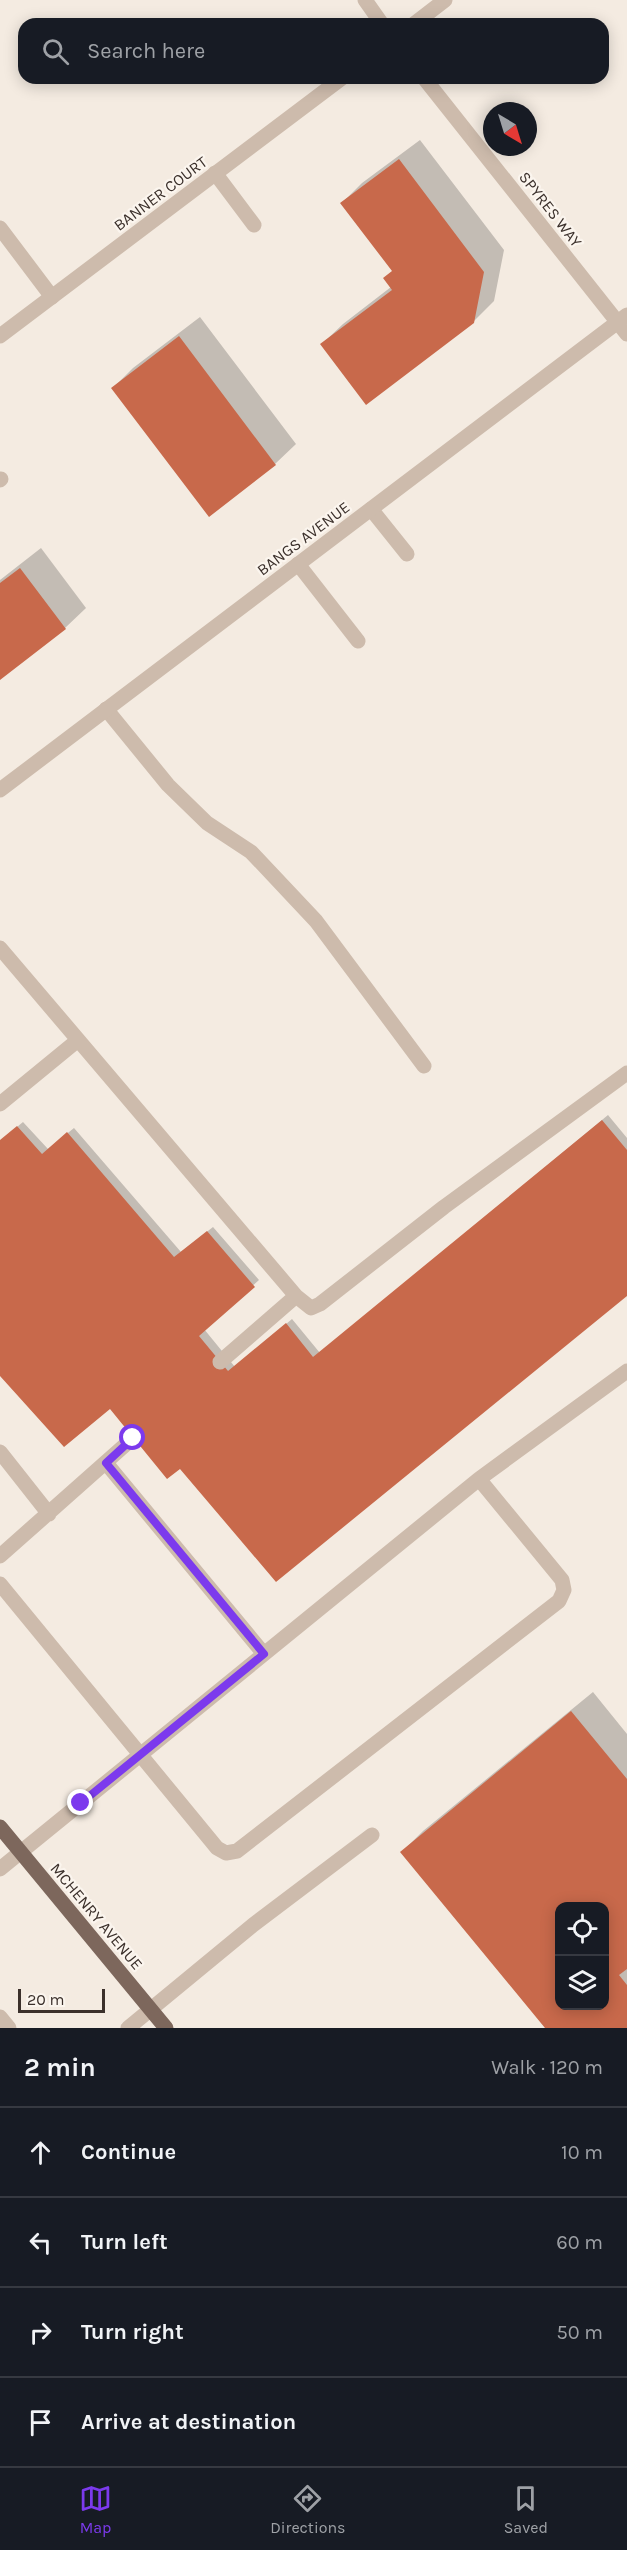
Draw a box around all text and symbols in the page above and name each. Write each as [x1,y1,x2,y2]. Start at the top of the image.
search box [18,18,609,84]
icon: search [39,35,72,68]
text: Search here [87,38,205,64]
north arrow [483,102,537,156]
street label: BANNER COURT [110,152,211,235]
street label: SPYRES WAY [515,168,586,251]
street label: BANGS AVENUE [253,497,353,579]
route start [119,1424,145,1450]
route end [67,1789,93,1815]
street label: MCHENRY AVENUE [46,1859,147,1974]
map controls [555,1902,609,2010]
button: locate [555,1902,609,1956]
button: layers [555,1956,609,2010]
scale bar [18,1986,105,2014]
text: 20 m [27,1990,65,2009]
text: 2 min [24,2052,96,2083]
text: Walk · 120 m [491,2056,603,2079]
icon: ahead [24,2136,57,2169]
text: Continue [81,2139,176,2165]
text: 10 m [561,2141,603,2164]
icon: left [24,2226,57,2259]
text: Turn left [81,2229,168,2255]
text: 60 m [556,2231,603,2254]
icon: right [24,2316,57,2349]
text: Turn right [81,2319,184,2345]
text: 50 m [556,2321,603,2344]
icon: arrive [24,2406,57,2439]
text: Arrive at destination [81,2409,296,2435]
tab: Map [79,2482,112,2537]
tab: Directions [270,2482,345,2537]
tab: Saved [504,2482,548,2537]

